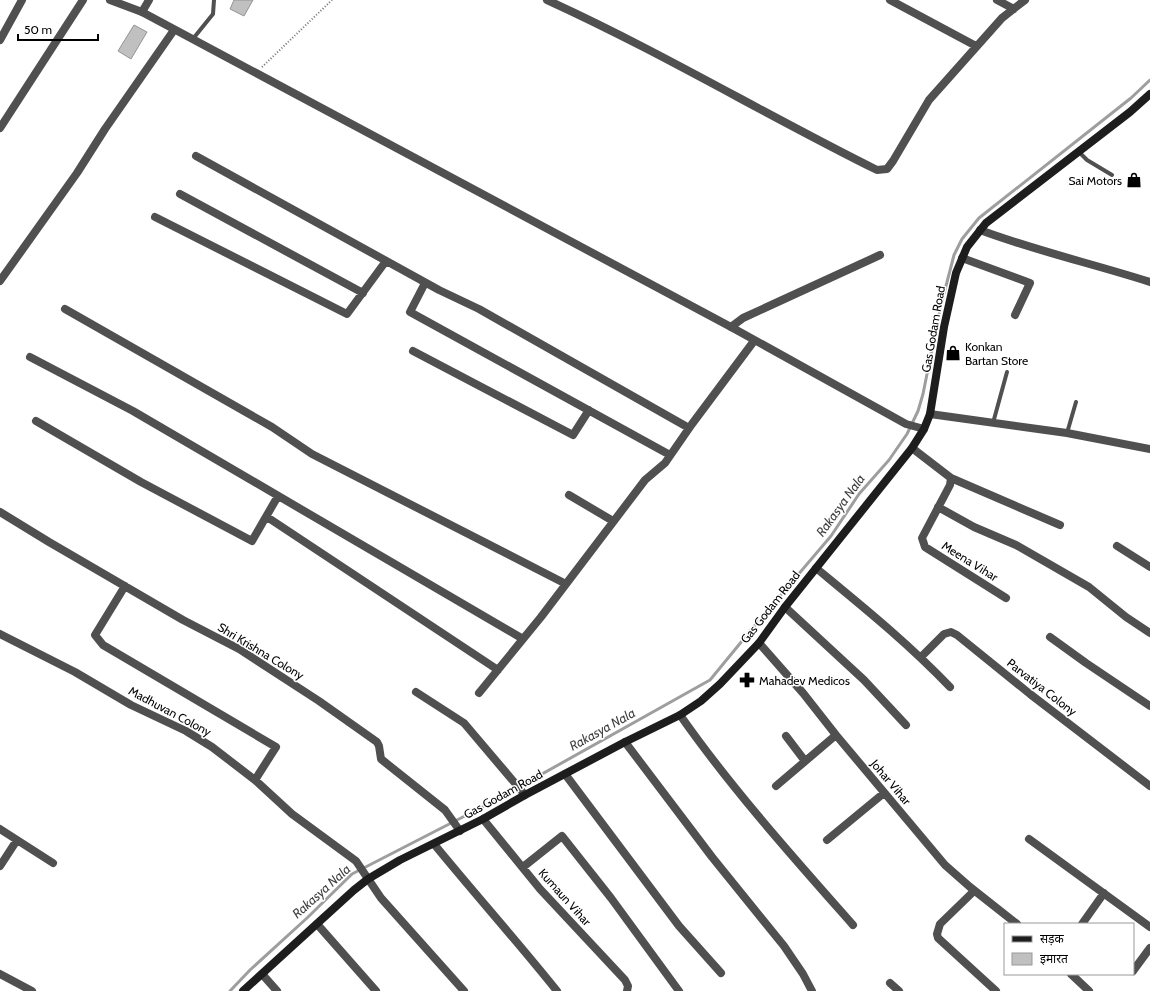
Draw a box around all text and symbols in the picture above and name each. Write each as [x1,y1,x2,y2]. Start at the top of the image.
scale bar [18,16,98,42]
text: 50 m [24,22,52,37]
shop icon: Sai Motors [1125,171,1143,189]
place label: Sai Motors [1069,173,1122,188]
street label: Gas Godam Road [918,284,948,374]
place label: Konkan Bartan Store [965,339,1028,368]
shop icon: Konkan Bartan Store [944,344,962,362]
water label: Rakasya Nala [812,471,868,539]
street label: Meena Vihar [939,538,1001,584]
street label: Gas Godam Road [737,568,803,646]
street label: Shri Krishna Colony [215,619,307,683]
street label: Parvatiya Colony [1004,655,1080,719]
pharmacy icon: Mahadev Medicos [738,671,756,689]
place label: Mahadev Medicos [759,673,850,688]
street label: Madhuvan Colony [126,683,214,739]
water label: Rakasya Nala [566,704,638,754]
street label: Johar Vihar [867,755,914,808]
street label: Gas Godam Road [461,766,545,822]
water label: Rakasya Nala [289,861,353,921]
street label: Kumaun Vihar [536,866,595,929]
legend [1004,923,1134,975]
text: सड़क [1040,931,1065,946]
text: इमारत [1040,951,1069,966]

